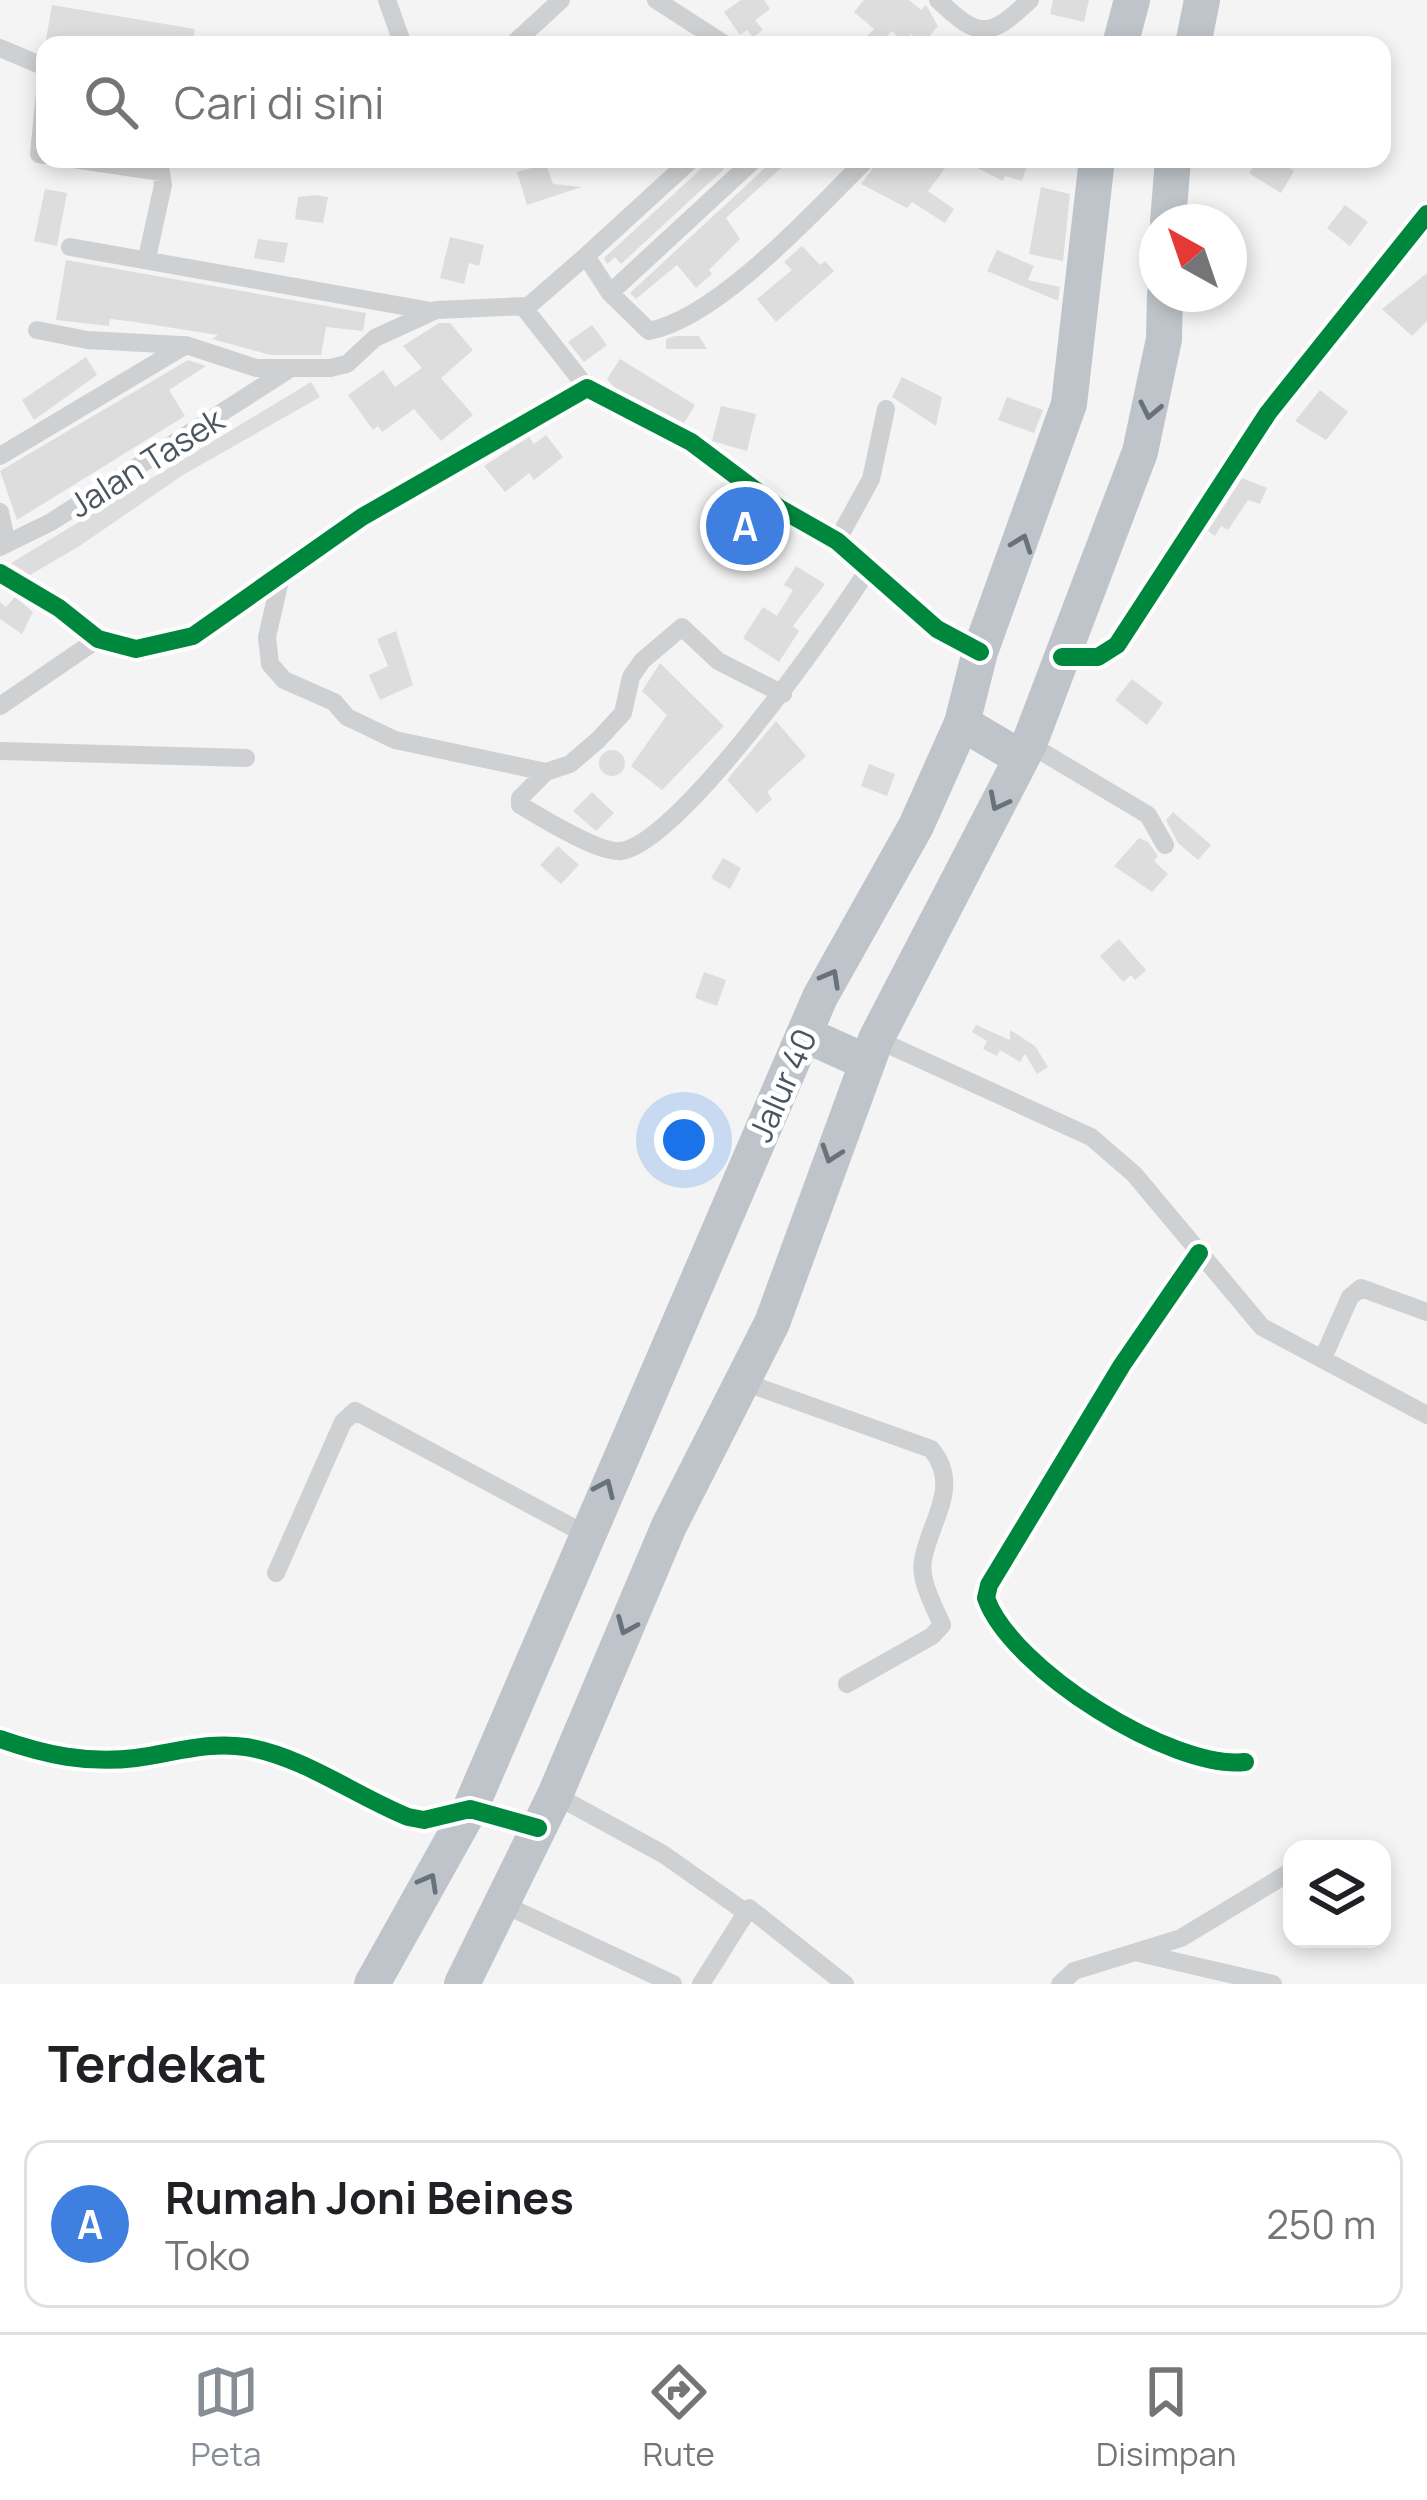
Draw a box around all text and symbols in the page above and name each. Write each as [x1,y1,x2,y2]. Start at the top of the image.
search box [36,36,1391,168]
icon: search [78,69,144,135]
text: Cari di sini [174,71,384,133]
north arrow [1139,204,1247,312]
street label: Jalan Tasek [60,396,233,527]
one-way arrow [1139,399,1164,419]
pin: A [706,481,784,571]
one-way arrow [1008,534,1032,555]
one-way arrow [989,790,1013,811]
one-way arrow [817,969,840,991]
street label: Jalur 40 [737,1021,827,1149]
your location [654,1110,714,1170]
one-way arrow [821,1142,845,1163]
one-way arrow [591,1479,615,1500]
one-way arrow [616,1615,640,1636]
map controls [1283,1840,1391,1948]
button: layers [1283,1840,1391,1948]
one-way arrow [415,1873,438,1895]
text: Terdekat [48,2028,266,2097]
text: Rumah Joni Beines [165,2166,574,2228]
text: A [77,2197,103,2251]
text: 250 m [1267,2197,1376,2251]
text: Toko [165,2228,250,2282]
tab: Peta [191,2359,261,2476]
tab: Rute [643,2359,715,2476]
tab: Disimpan [1096,2359,1236,2476]

